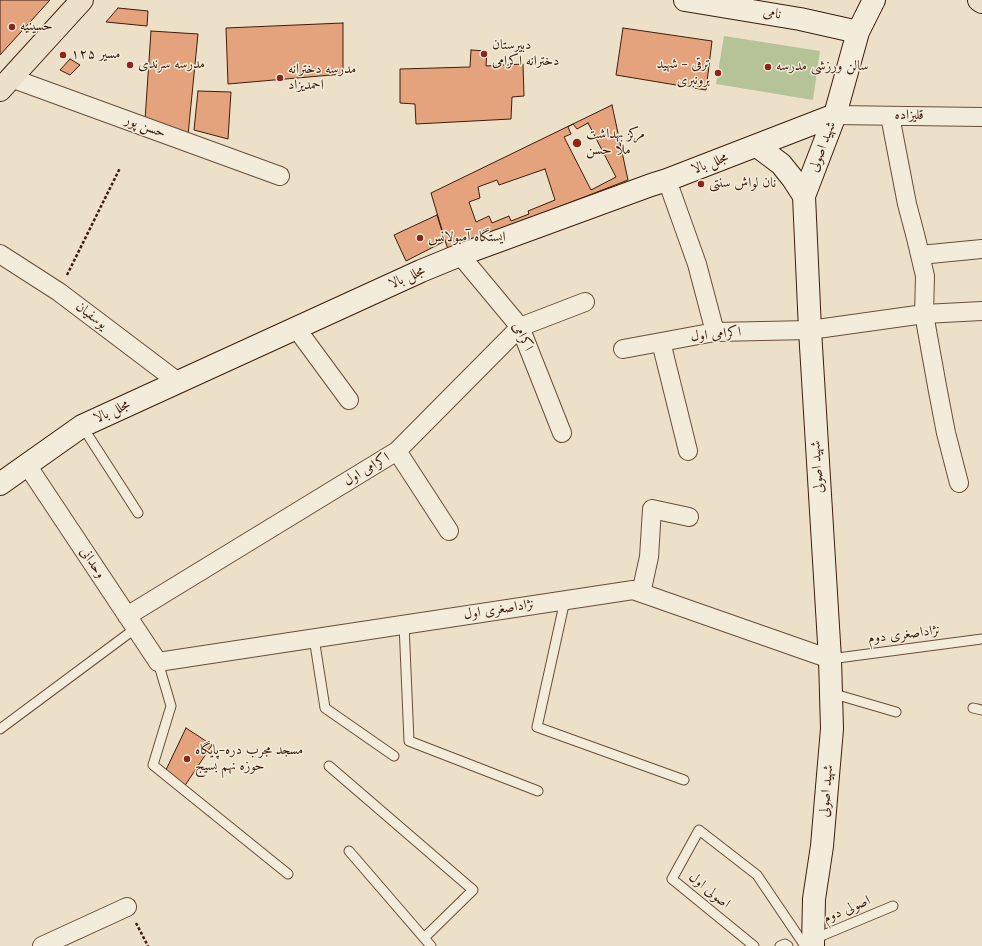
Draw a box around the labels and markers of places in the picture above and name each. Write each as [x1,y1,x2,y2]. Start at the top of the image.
place label: حسینیه [20,19,53,35]
marker: حسینیه [7,22,17,32]
place label: دبیرستان دخترانه اکرامی [492,38,559,70]
place label: مسیر ۱۲۵ [71,47,120,63]
marker: دبیرستان دخترانه اکرامی [479,49,489,59]
marker: مسیر ۱۲۵ [58,50,68,60]
place label: مدرسه سرندی [138,57,205,73]
place label: ترقی - شهید برونبری [656,57,710,90]
place label: سالن ورزشی مدرسه [776,59,868,75]
marker: مدرسه سرندی [125,60,135,70]
place label: مدرسه دخترانه احمدیزاد [288,62,356,94]
marker: سالن ورزشی مدرسه [763,62,773,72]
marker: ترقی - شهید برونبری [713,68,723,78]
marker: مدرسه دخترانه احمدیزاد [275,73,285,83]
place label: مرکز بهداشت ملا حسن [586,127,645,160]
marker: مرکز بهداشت ملا حسن [571,137,583,149]
place label: نان لواش سنتی [709,176,776,192]
marker: نان لواش سنتی [696,179,706,189]
place label: ایستگاه آمبولانس [428,230,506,246]
marker: ایستگاه آمبولانس [415,233,425,243]
place label: مسجد مجرب دره-پایگاه حوزه نهم بسیج [195,743,303,776]
marker: مسجد مجرب دره-پایگاه حوزه نهم بسیج [182,754,192,764]

